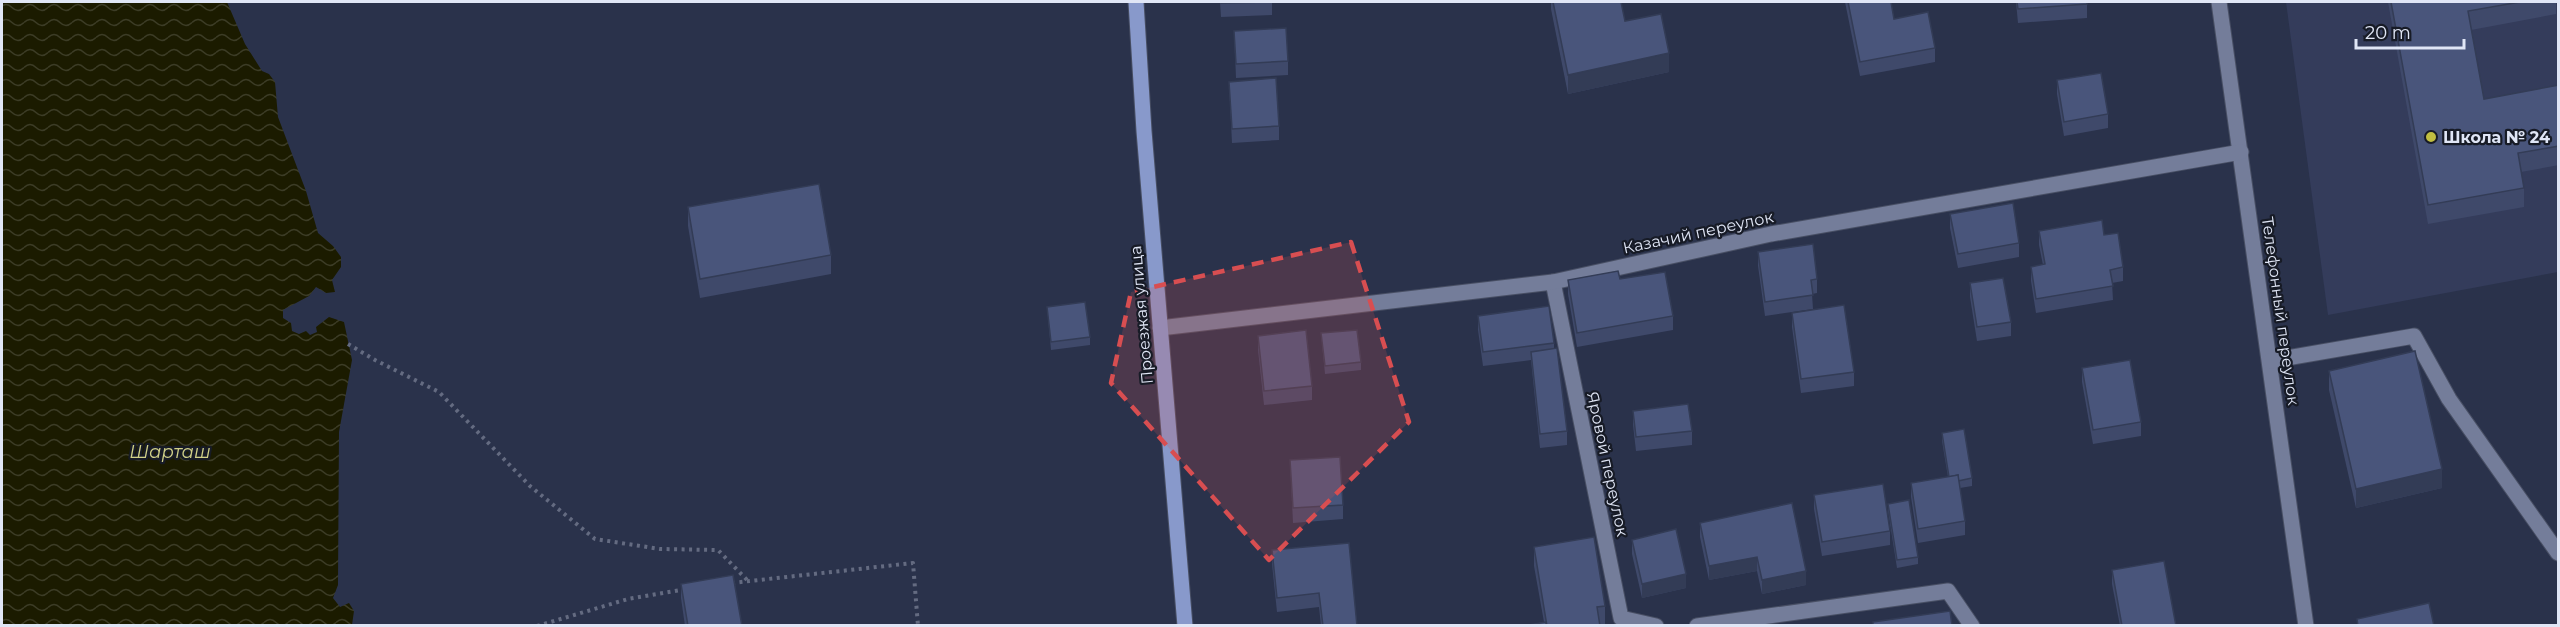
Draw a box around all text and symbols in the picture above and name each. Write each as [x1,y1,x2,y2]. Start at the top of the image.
scale bar [2356,12,2464,50]
text: 20 m [2365,22,2411,44]
place label: Школа № 24 [2443,128,2550,147]
marker: Школа № 24 [2424,130,2438,144]
street label: Казачий переулок [1621,207,1776,258]
street label: Телефонный переулок [2258,216,2303,407]
street label: Проезжая улица [1126,245,1157,385]
street label: Яровой переулок [1583,390,1632,539]
water label: Шарташ [129,441,211,463]

